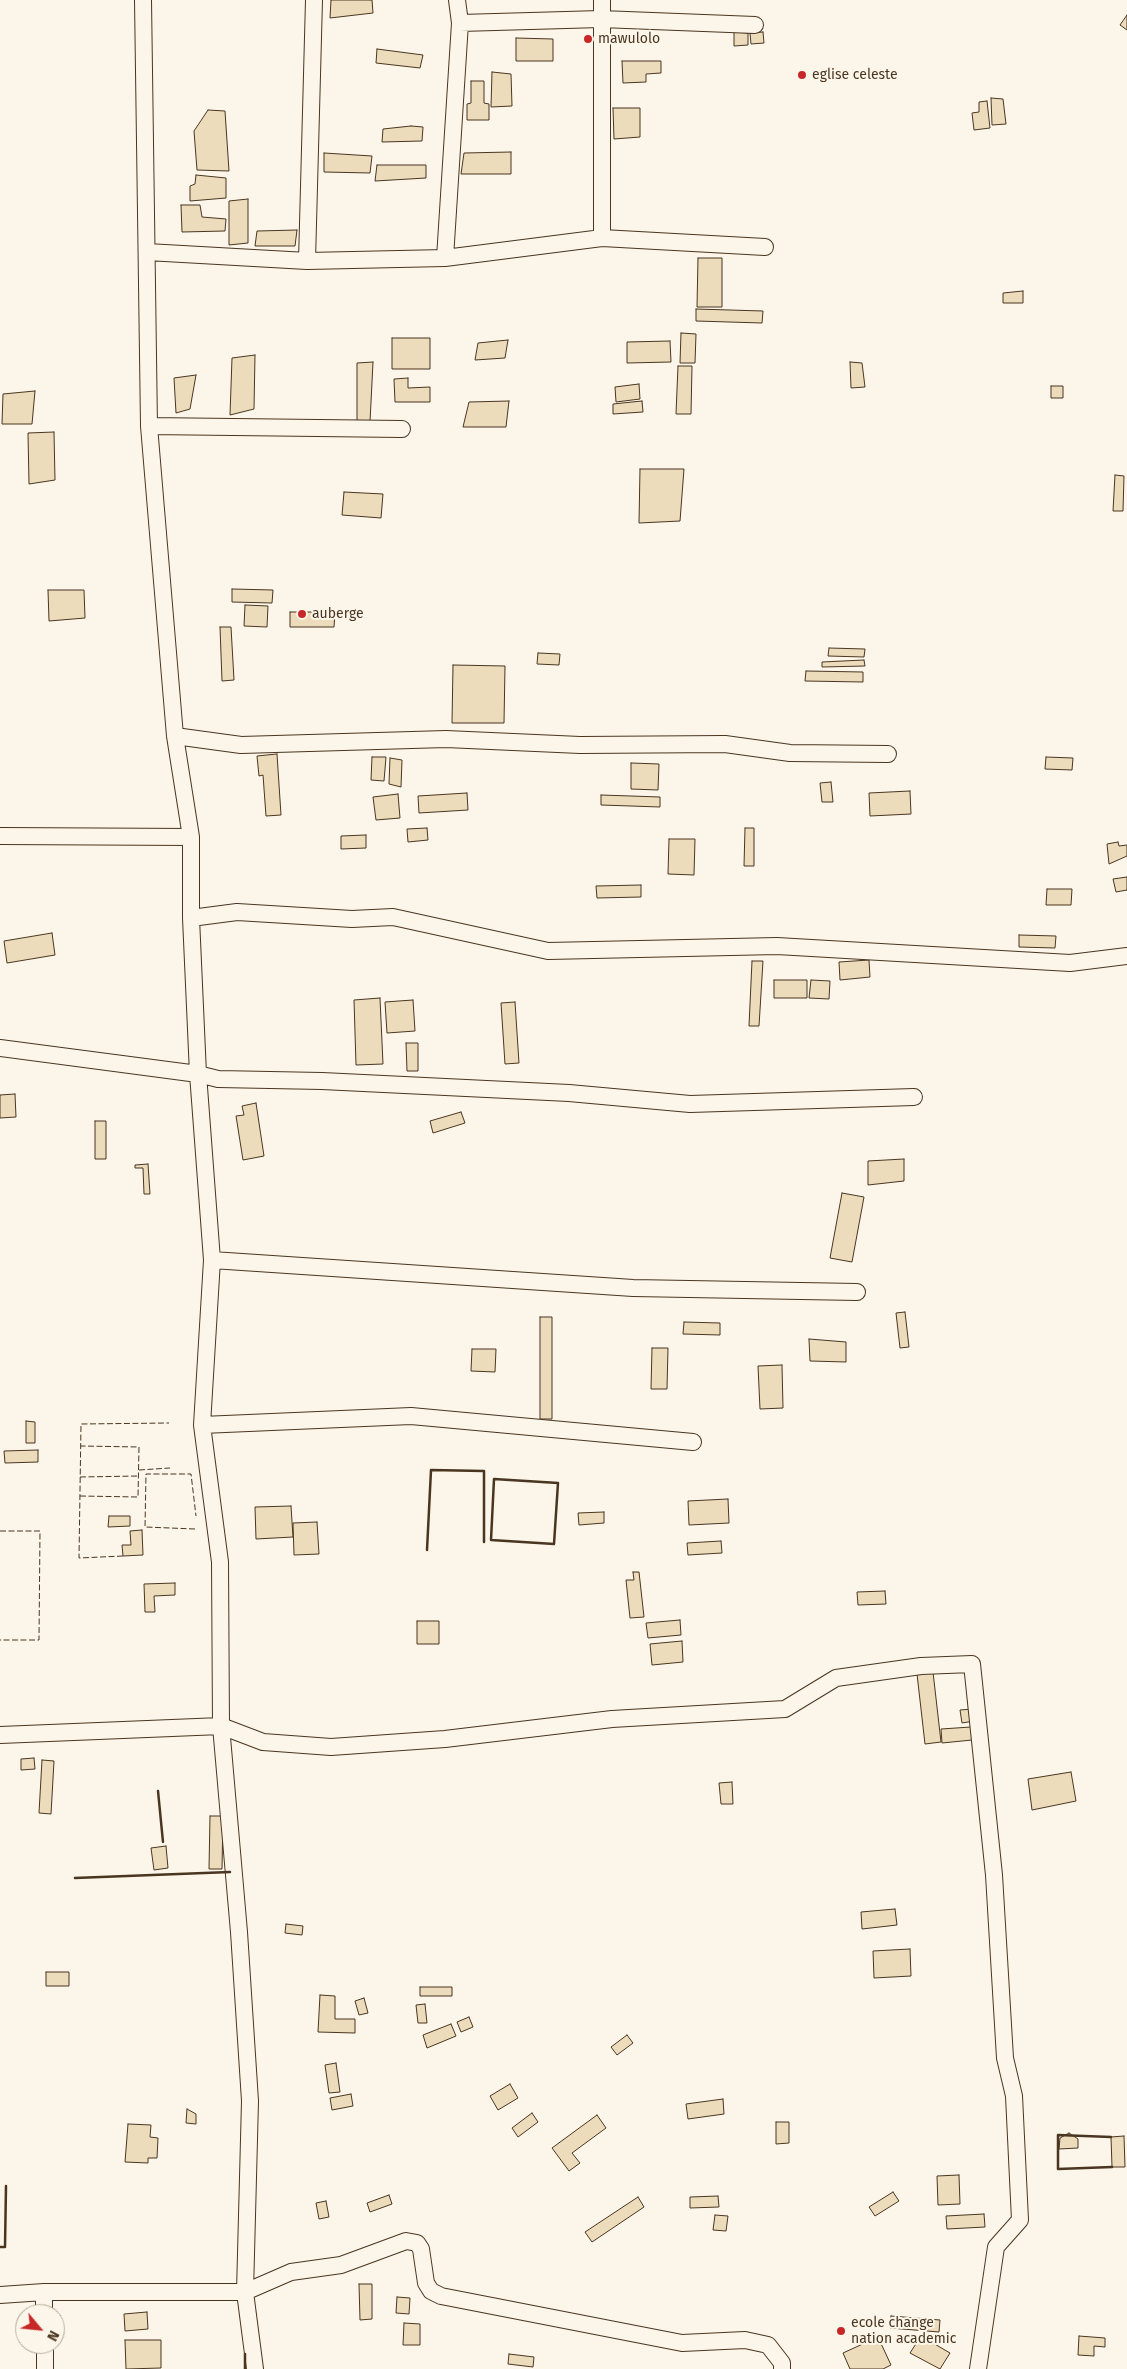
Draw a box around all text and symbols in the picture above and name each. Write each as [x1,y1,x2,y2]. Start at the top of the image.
place label: mawulolo [598,31,660,47]
marker: mawulolo [582,33,594,45]
place label: eglise celeste [812,67,898,83]
marker: eglise celeste [796,69,808,81]
place label: auberge [312,606,364,622]
marker: auberge [296,608,308,620]
north arrow [15,2304,65,2354]
place label: ecole change nation academic [851,2315,956,2348]
marker: ecole change nation academic [835,2325,847,2337]
text: N [43,2328,62,2344]

